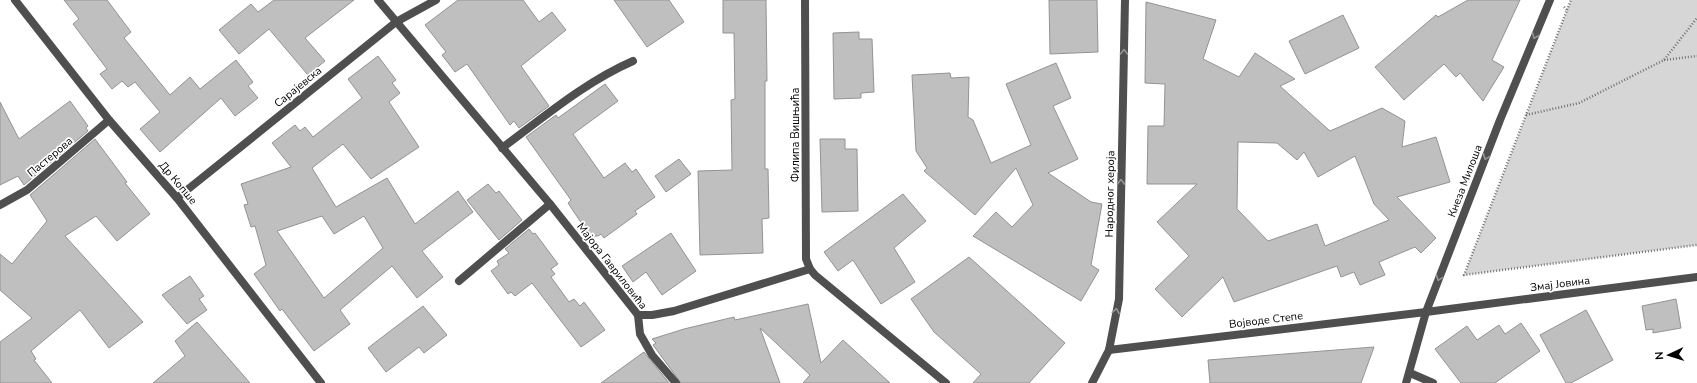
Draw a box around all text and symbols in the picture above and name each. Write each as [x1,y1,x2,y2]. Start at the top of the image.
one-way arrow [1532,32,1540,40]
one-way arrow [1120,49,1128,55]
street label: Сарајевска [271,63,325,111]
street label: Филипа Вишњића [788,88,803,182]
street label: Пастерова [24,134,76,180]
street label: Кнеза Милоша [1444,142,1486,220]
street label: Народног хероја [1102,150,1118,238]
one-way arrow [1483,153,1491,160]
street label: Др Копше [155,158,201,208]
one-way arrow [1117,179,1126,185]
street label: Мајора Гавриловића [573,220,651,312]
one-way arrow [1436,273,1444,281]
street label: Змај Јовина [1529,273,1591,295]
one-way arrow [1112,308,1120,315]
street label: Војводе Степе [1228,308,1304,332]
north arrow [1649,335,1689,375]
text: N [1652,351,1667,360]

